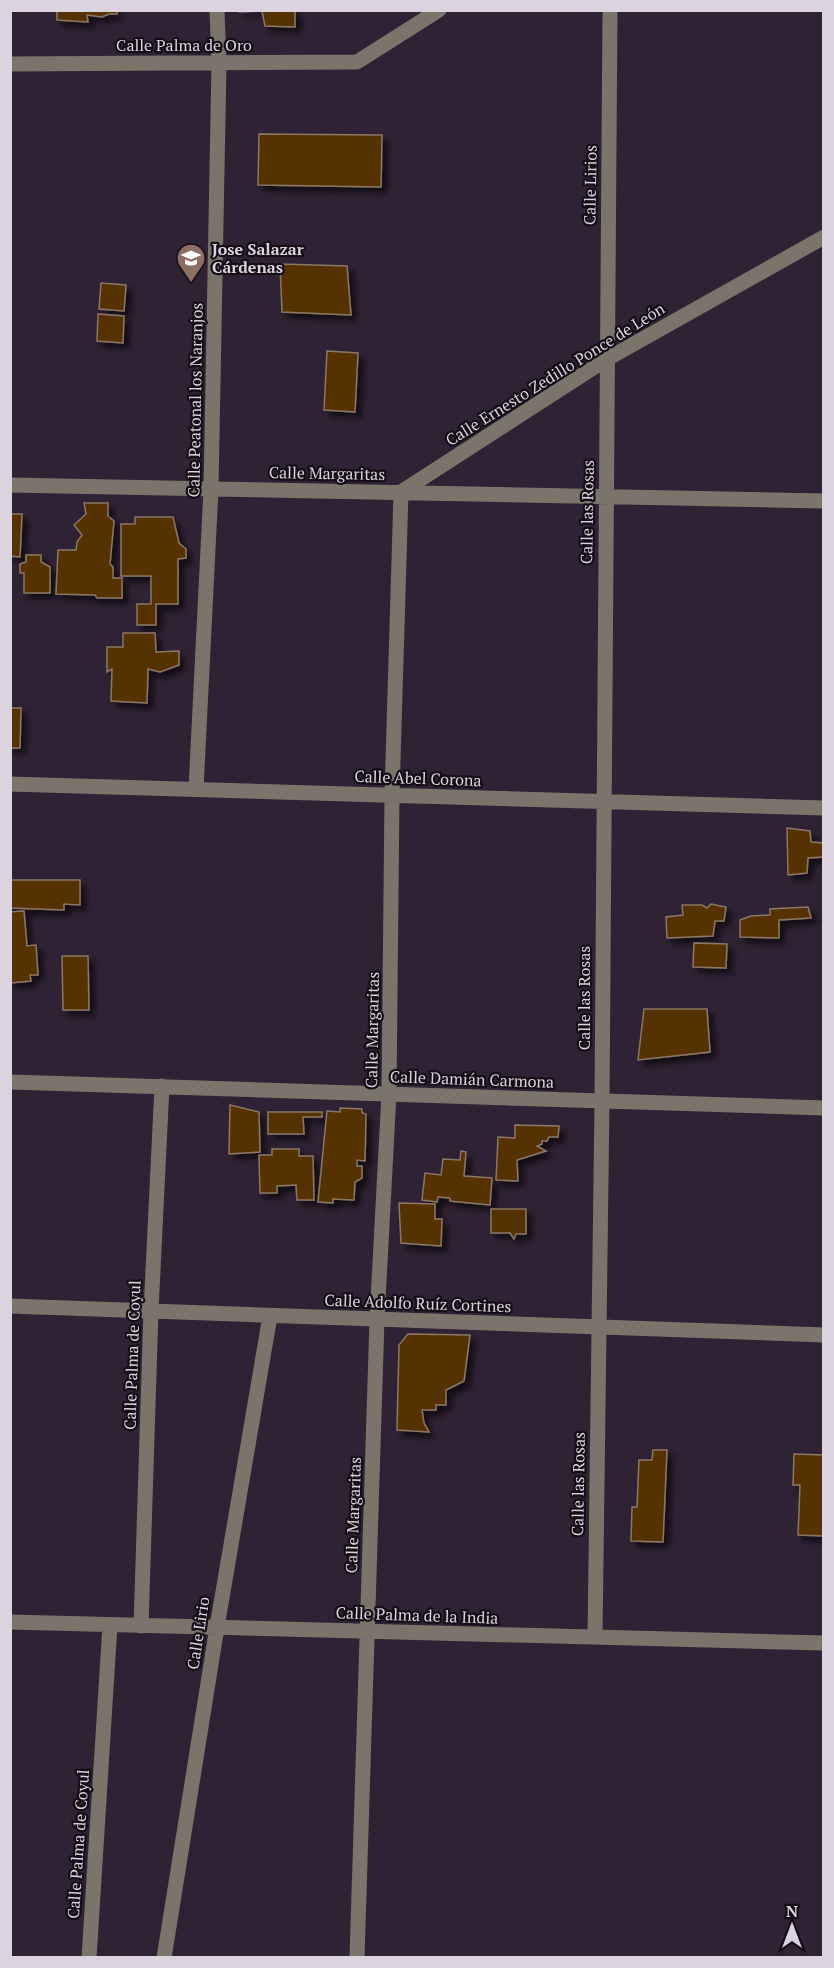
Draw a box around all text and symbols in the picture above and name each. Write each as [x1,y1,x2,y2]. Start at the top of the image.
street label: Calle Palma de Oro [116,34,252,56]
street label: Calle Lirios [578,145,602,225]
place label: Jose Salazar Cárdenas [212,238,304,278]
school or university icon: Jose Salazar Cárdenas [175,242,207,284]
street label: Calle Ernesto Zedillo Ponce de León [441,297,669,451]
street label: Calle Peatonal los Naranjos [182,302,208,497]
street label: Calle las Rosas [575,460,599,564]
street label: Calle Margaritas [269,461,385,485]
street label: Calle Abel Corona [354,765,482,791]
street label: Calle las Rosas [573,946,595,1050]
street label: Calle Margaritas [360,972,384,1088]
street label: Calle Damián Carmona [390,1065,554,1093]
street label: Calle Palma de Coyul [118,1280,146,1430]
street label: Calle Adolfo Ruíz Cortines [324,1289,512,1317]
street label: Calle las Rosas [566,1432,590,1536]
street label: Calle Margaritas [340,1456,366,1574]
street label: Calle Lirio [181,1595,215,1671]
street label: Calle Palma de la India [335,1601,499,1629]
street label: Calle Palma de Coyul [62,1768,94,1919]
north arrow [762,1896,822,1956]
text: N [786,1900,798,1922]

